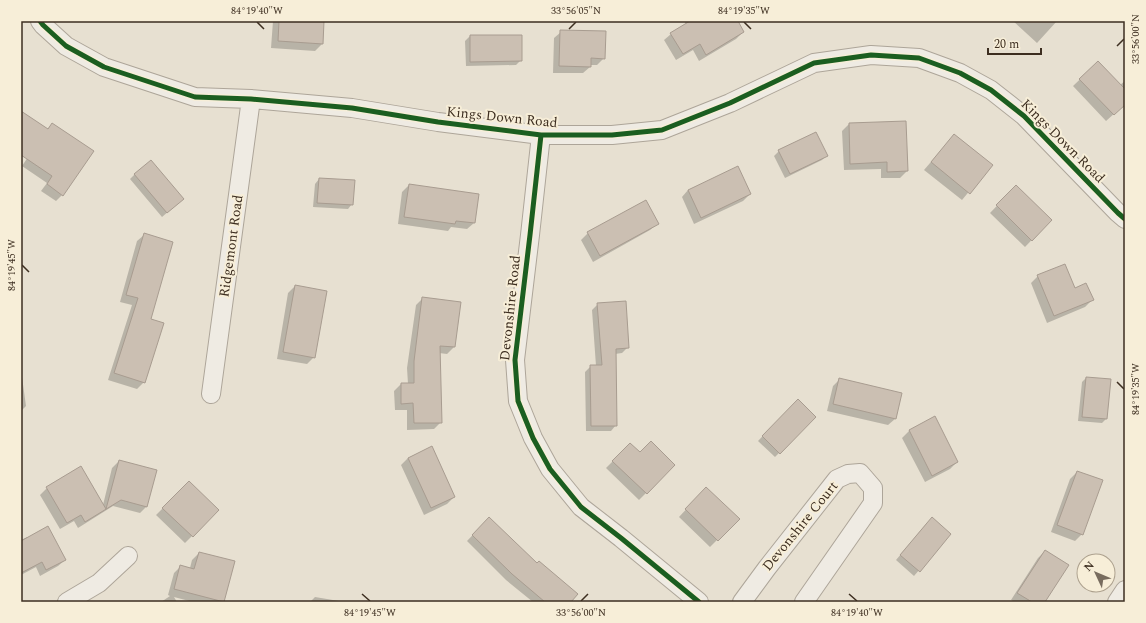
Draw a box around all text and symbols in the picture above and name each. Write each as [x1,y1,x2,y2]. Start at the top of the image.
text: 84°19'40"W [231,3,283,19]
text: 33°56'05"N [551,3,601,19]
text: 84°19'35"W [718,3,770,19]
text: 33°56'00"N [1128,14,1144,64]
scale bar [988,30,1041,56]
text: 20 m [994,35,1019,54]
street label: Kings Down Road [1016,94,1110,188]
street label: Kings Down Road [445,101,559,133]
street label: Ridgemont Road [213,193,249,299]
text: 84°19'45"W [4,239,20,291]
street label: Devonshire Road [494,254,526,362]
text: 84°19'35"W [1128,363,1144,415]
street label: Devonshire Court [757,476,843,576]
north arrow [1076,553,1116,593]
text: N [1080,557,1098,576]
text: 84°19'45"W [344,605,396,621]
text: 33°56'00"N [556,605,606,621]
text: 84°19'40"W [831,605,883,621]

